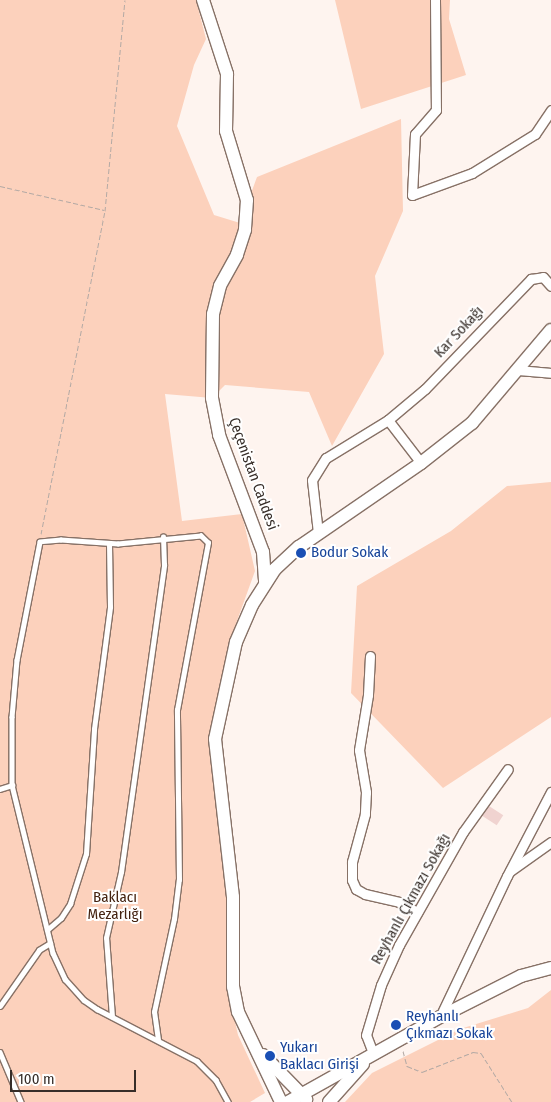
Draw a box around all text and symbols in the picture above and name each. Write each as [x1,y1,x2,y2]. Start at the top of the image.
street label: Kar Sokağı [431,302,487,362]
street label: Çeçenistan Caddesi [224,415,282,533]
place label: Bodur Sokak [311,544,388,562]
marker: Bodur Sokak [295,547,307,559]
street label: Reyhanlı Çıkmazı Sokağı [368,830,454,968]
park label: Baklacı Mezarlığı [88,888,142,923]
place label: Reyhanlı Çıkmazı Sokak [406,1007,493,1042]
marker: Reyhanlı Çıkmazı Sokak [390,1019,402,1031]
place label: Yukarı Baklacı Girişi [280,1038,359,1073]
marker: Yukarı Baklacı Girişi [264,1050,276,1062]
scale bar [12,1060,139,1092]
text: 100 m [18,1070,55,1088]

